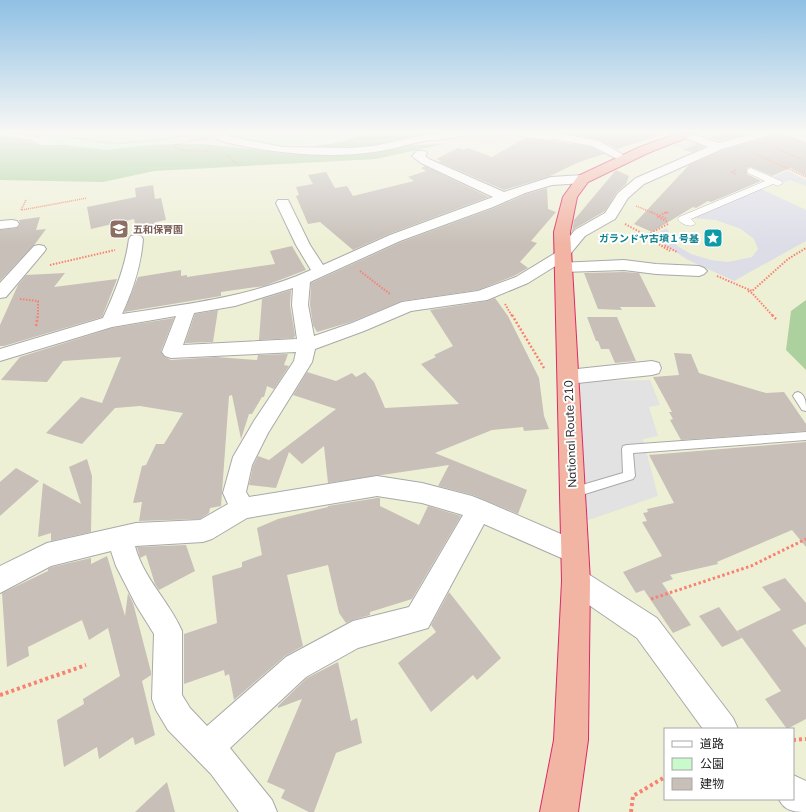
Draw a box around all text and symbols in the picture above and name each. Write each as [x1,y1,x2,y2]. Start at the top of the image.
school or university icon: 五和保育園 [108,218,130,240]
place label: 五和保育園 [133,223,183,236]
place icon: ガランドヤ古墳１号基 [702,227,724,249]
place label: ガランドヤ古墳１号基 [599,232,699,245]
street label: National Route 210 [561,380,579,488]
legend [664,728,794,800]
text: 道路 [700,736,724,751]
text: 公園 [700,756,724,771]
text: 建物 [700,776,724,791]

